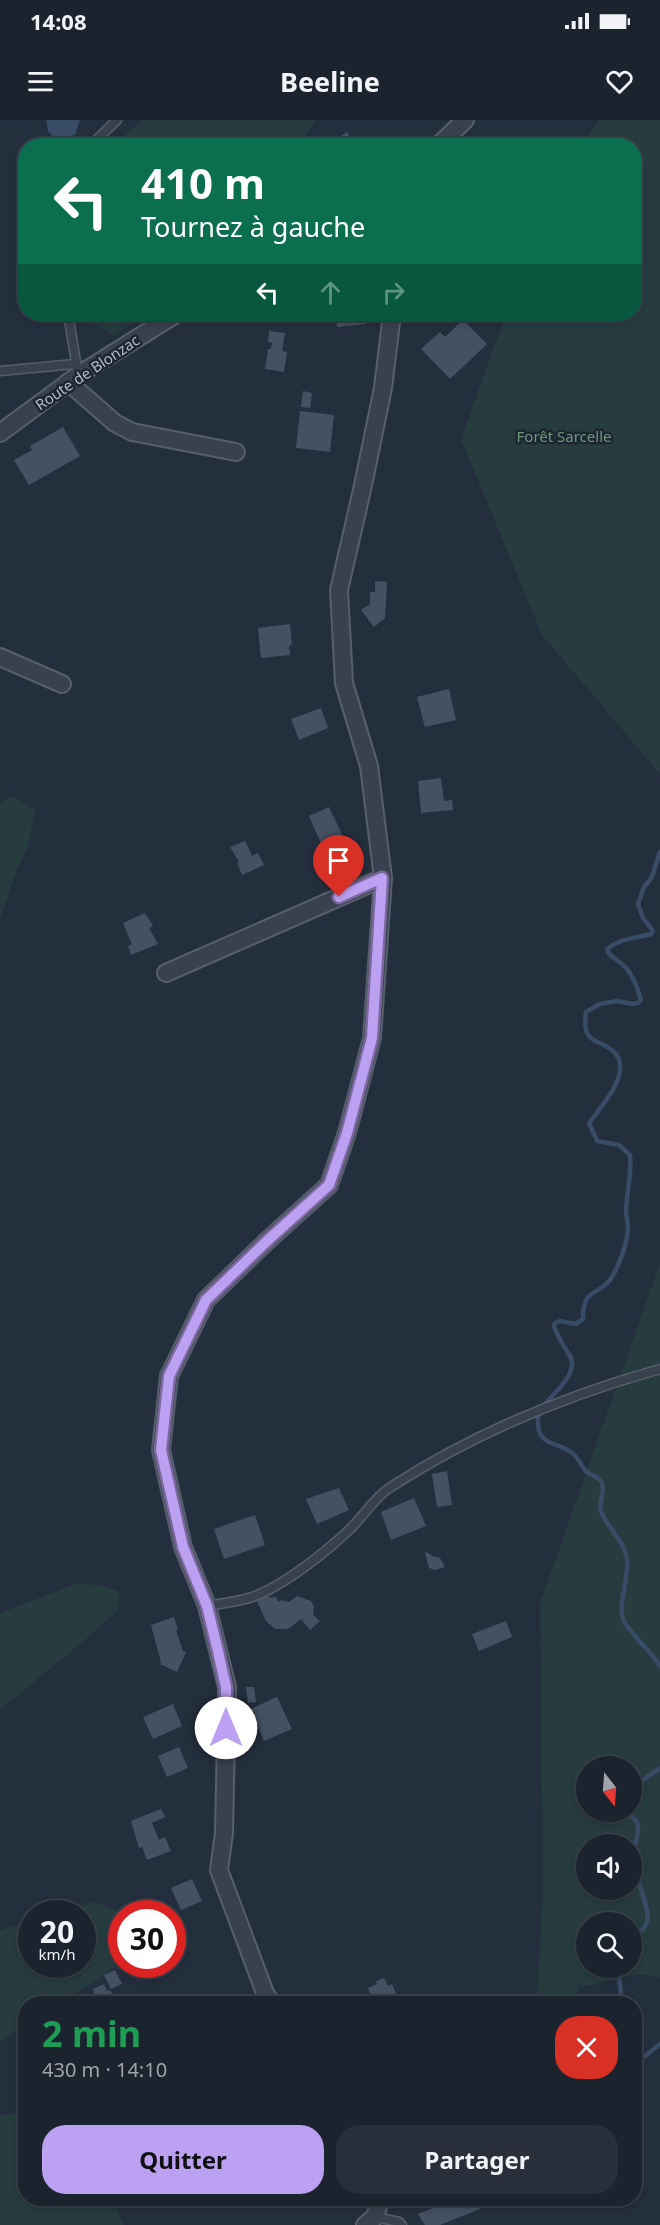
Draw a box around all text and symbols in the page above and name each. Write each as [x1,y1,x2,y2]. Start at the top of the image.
text: 14:08 [30,6,87,36]
text: Beeline [280,63,380,100]
icon: menu [24,65,57,98]
icon: heart [603,65,636,98]
text: 410 m [141,154,265,211]
icon: left [42,162,120,240]
text: Tournez à gauche [141,208,365,245]
icon: left [251,276,284,309]
icon: ahead [314,276,347,309]
icon: right [377,276,410,309]
street label: Route de Blonzac [31,330,143,414]
park label: Forêt Sarcelle [517,426,611,446]
pin [313,835,364,897]
icon: arrive [322,844,355,877]
position arrow [194,1696,258,1760]
north arrow [576,1756,642,1822]
map controls [576,1756,642,1978]
button: sound [576,1834,642,1900]
speed limit sign: 30 [108,1900,186,1978]
text: 20 [40,1911,74,1952]
button: search [576,1912,642,1978]
text: km/h [39,1944,75,1964]
text: 2 min [42,2009,141,2058]
button: close [555,2016,618,2079]
text: 430 m · 14:10 [42,2056,167,2083]
button: Quitter [42,2125,324,2194]
button: Partager [336,2125,618,2194]

